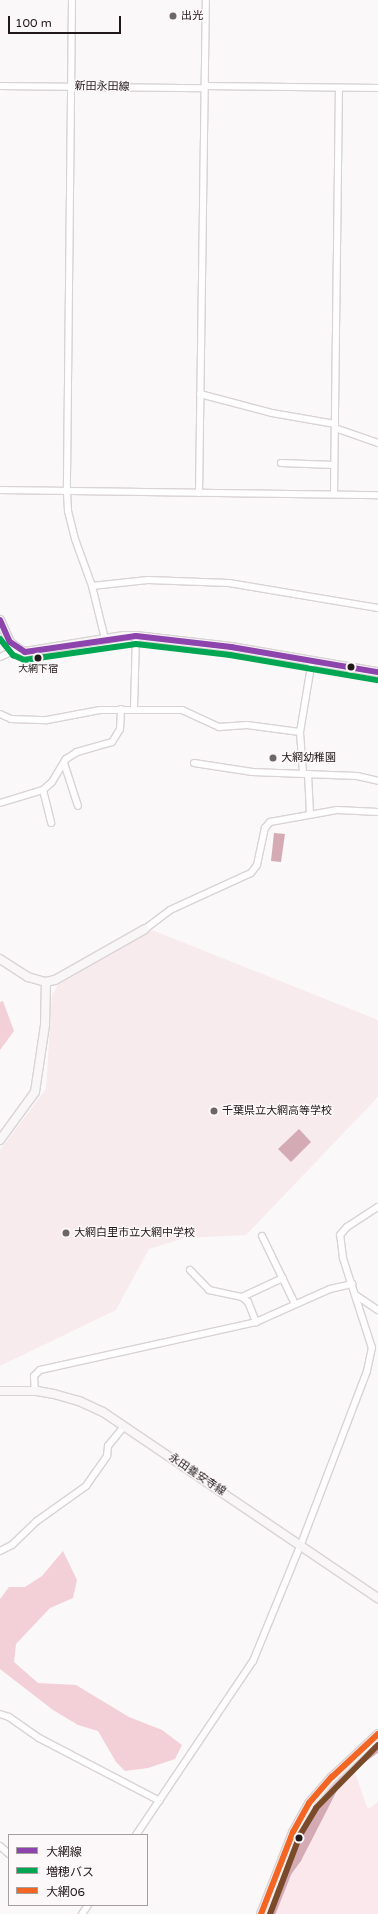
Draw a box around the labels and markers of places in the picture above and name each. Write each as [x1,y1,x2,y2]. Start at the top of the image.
place label: 出光 [181,9,203,23]
marker: 出光 [168,11,178,21]
marker: 大網下宿 [33,653,43,663]
unlabelled marker [346,662,356,672]
place label: 大網下宿 [18,664,58,676]
place label: 大網幼稚園 [281,751,336,765]
marker: 大網幼稚園 [268,753,278,763]
place label: 千葉県立大網高等学校 [222,1104,332,1118]
marker: 千葉県立大網高等学校 [209,1106,219,1116]
place label: 大網白里市立大網中学校 [74,1226,195,1240]
marker: 大網白里市立大網中学校 [61,1228,71,1238]
unlabelled marker [294,1833,304,1843]

